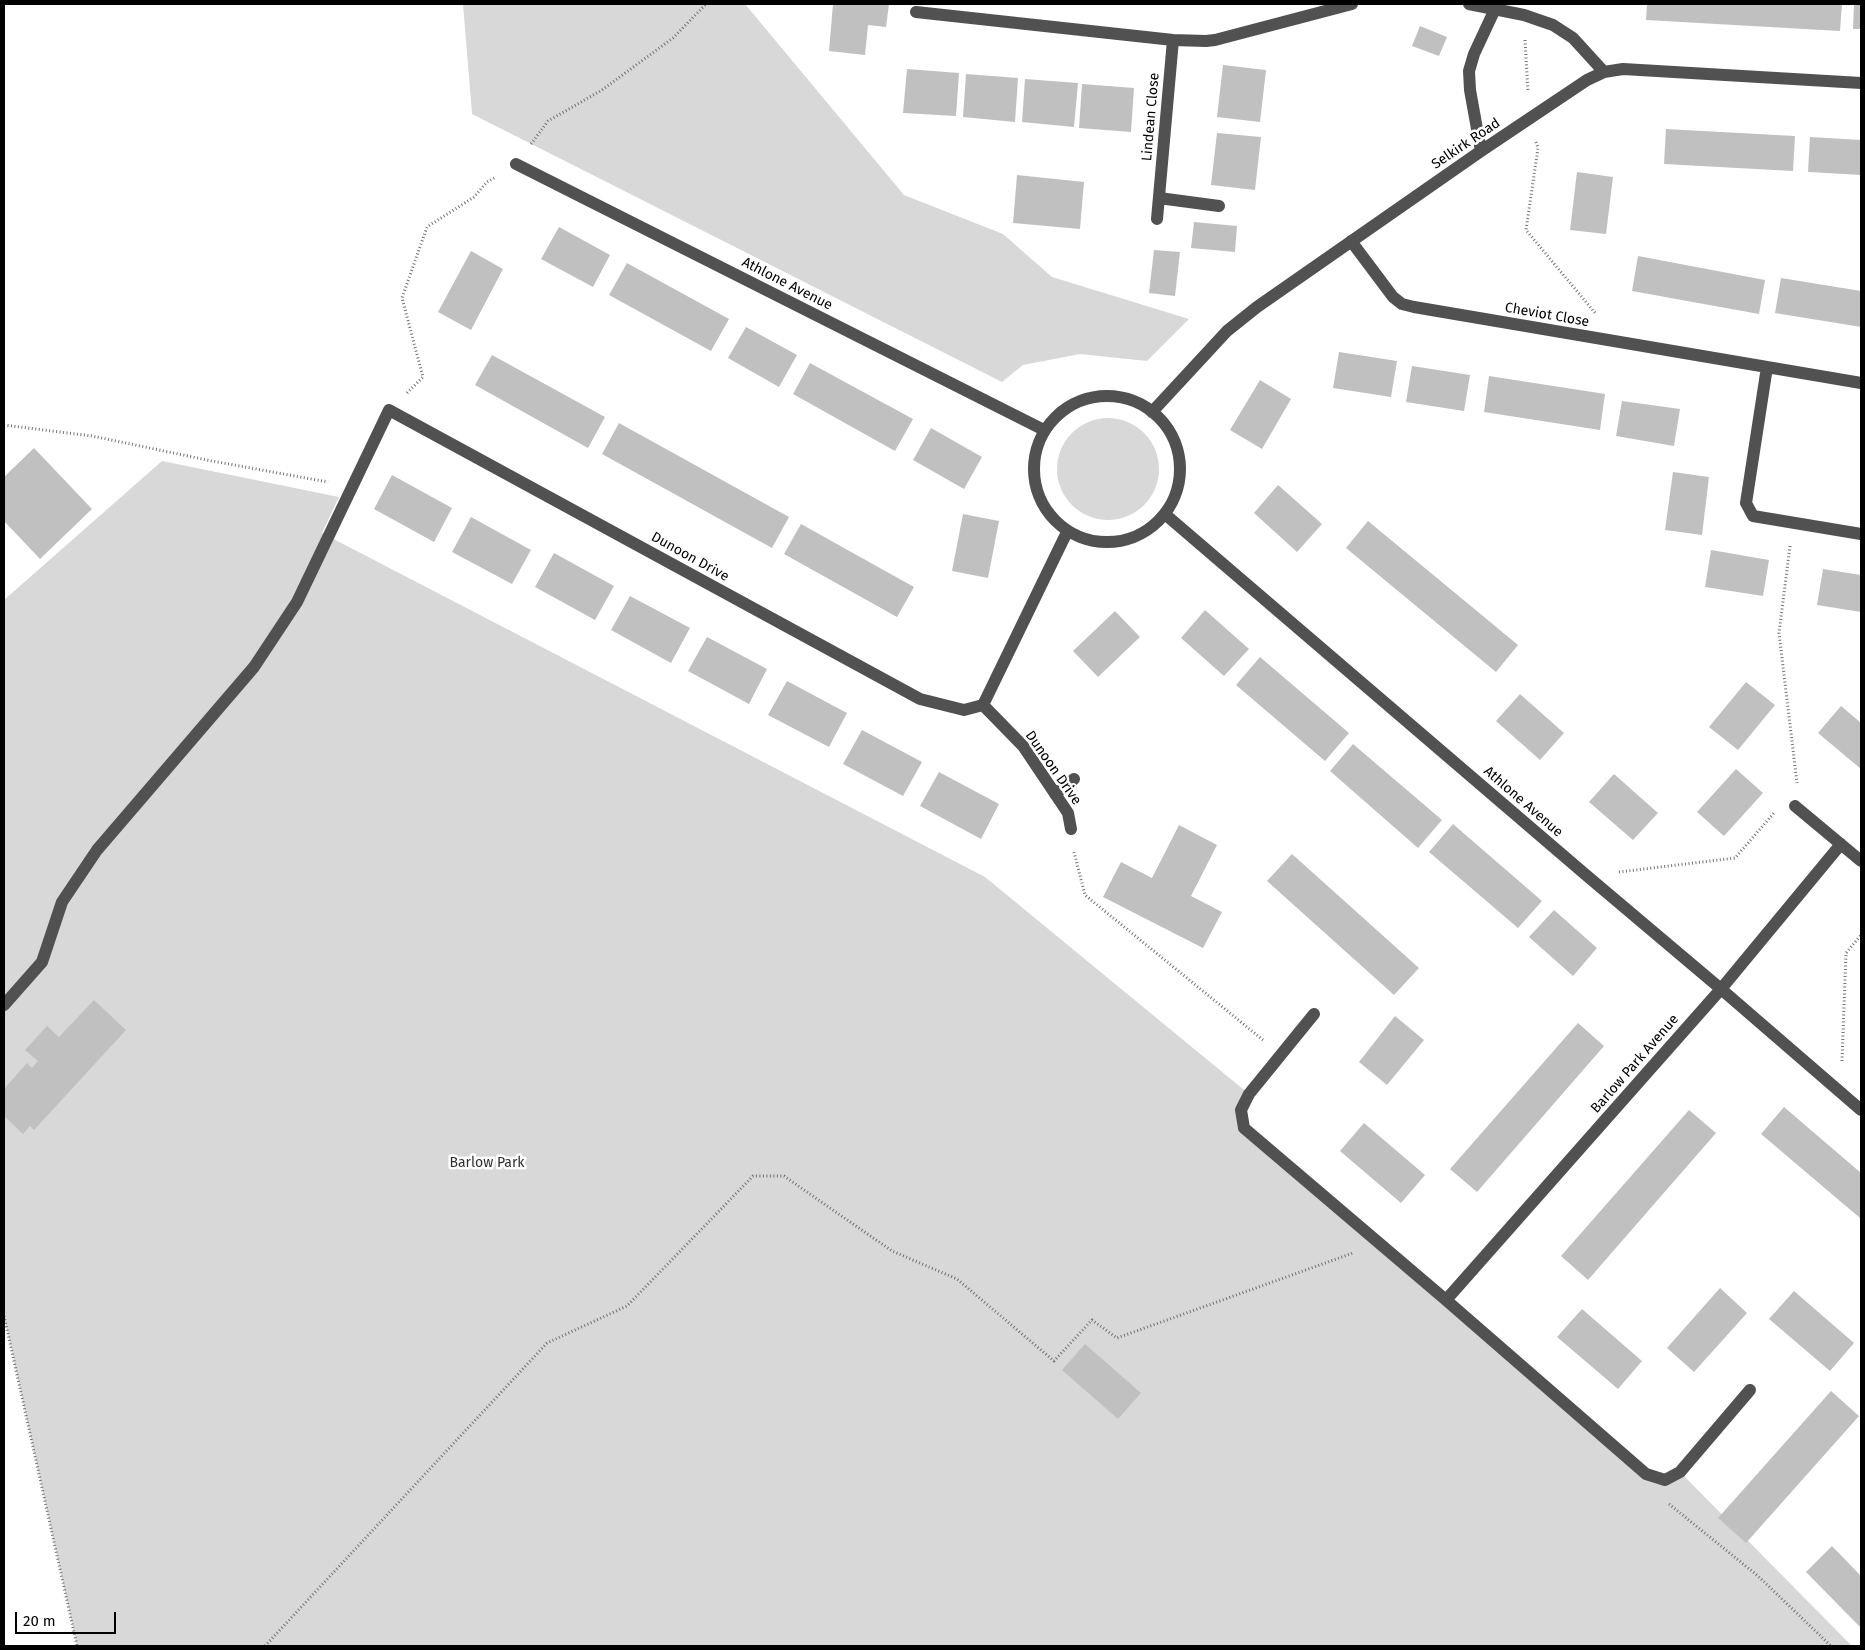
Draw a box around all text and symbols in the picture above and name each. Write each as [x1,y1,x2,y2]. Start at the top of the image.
street label: Lindean Close [1139,72,1163,162]
street label: Selkirk Road [1429,115,1503,173]
street label: Athlone Avenue [739,254,835,314]
street label: Cheviot Close [1504,299,1590,331]
street label: Dunoon Drive [648,529,732,585]
street label: Dunoon Drive [1021,728,1085,808]
street label: Athlone Avenue [1480,763,1566,841]
street label: Barlow Park Avenue [1588,1011,1682,1117]
park label: Barlow Park [449,1155,525,1171]
scale bar [18,1602,119,1634]
text: 20 m [23,1612,56,1630]

